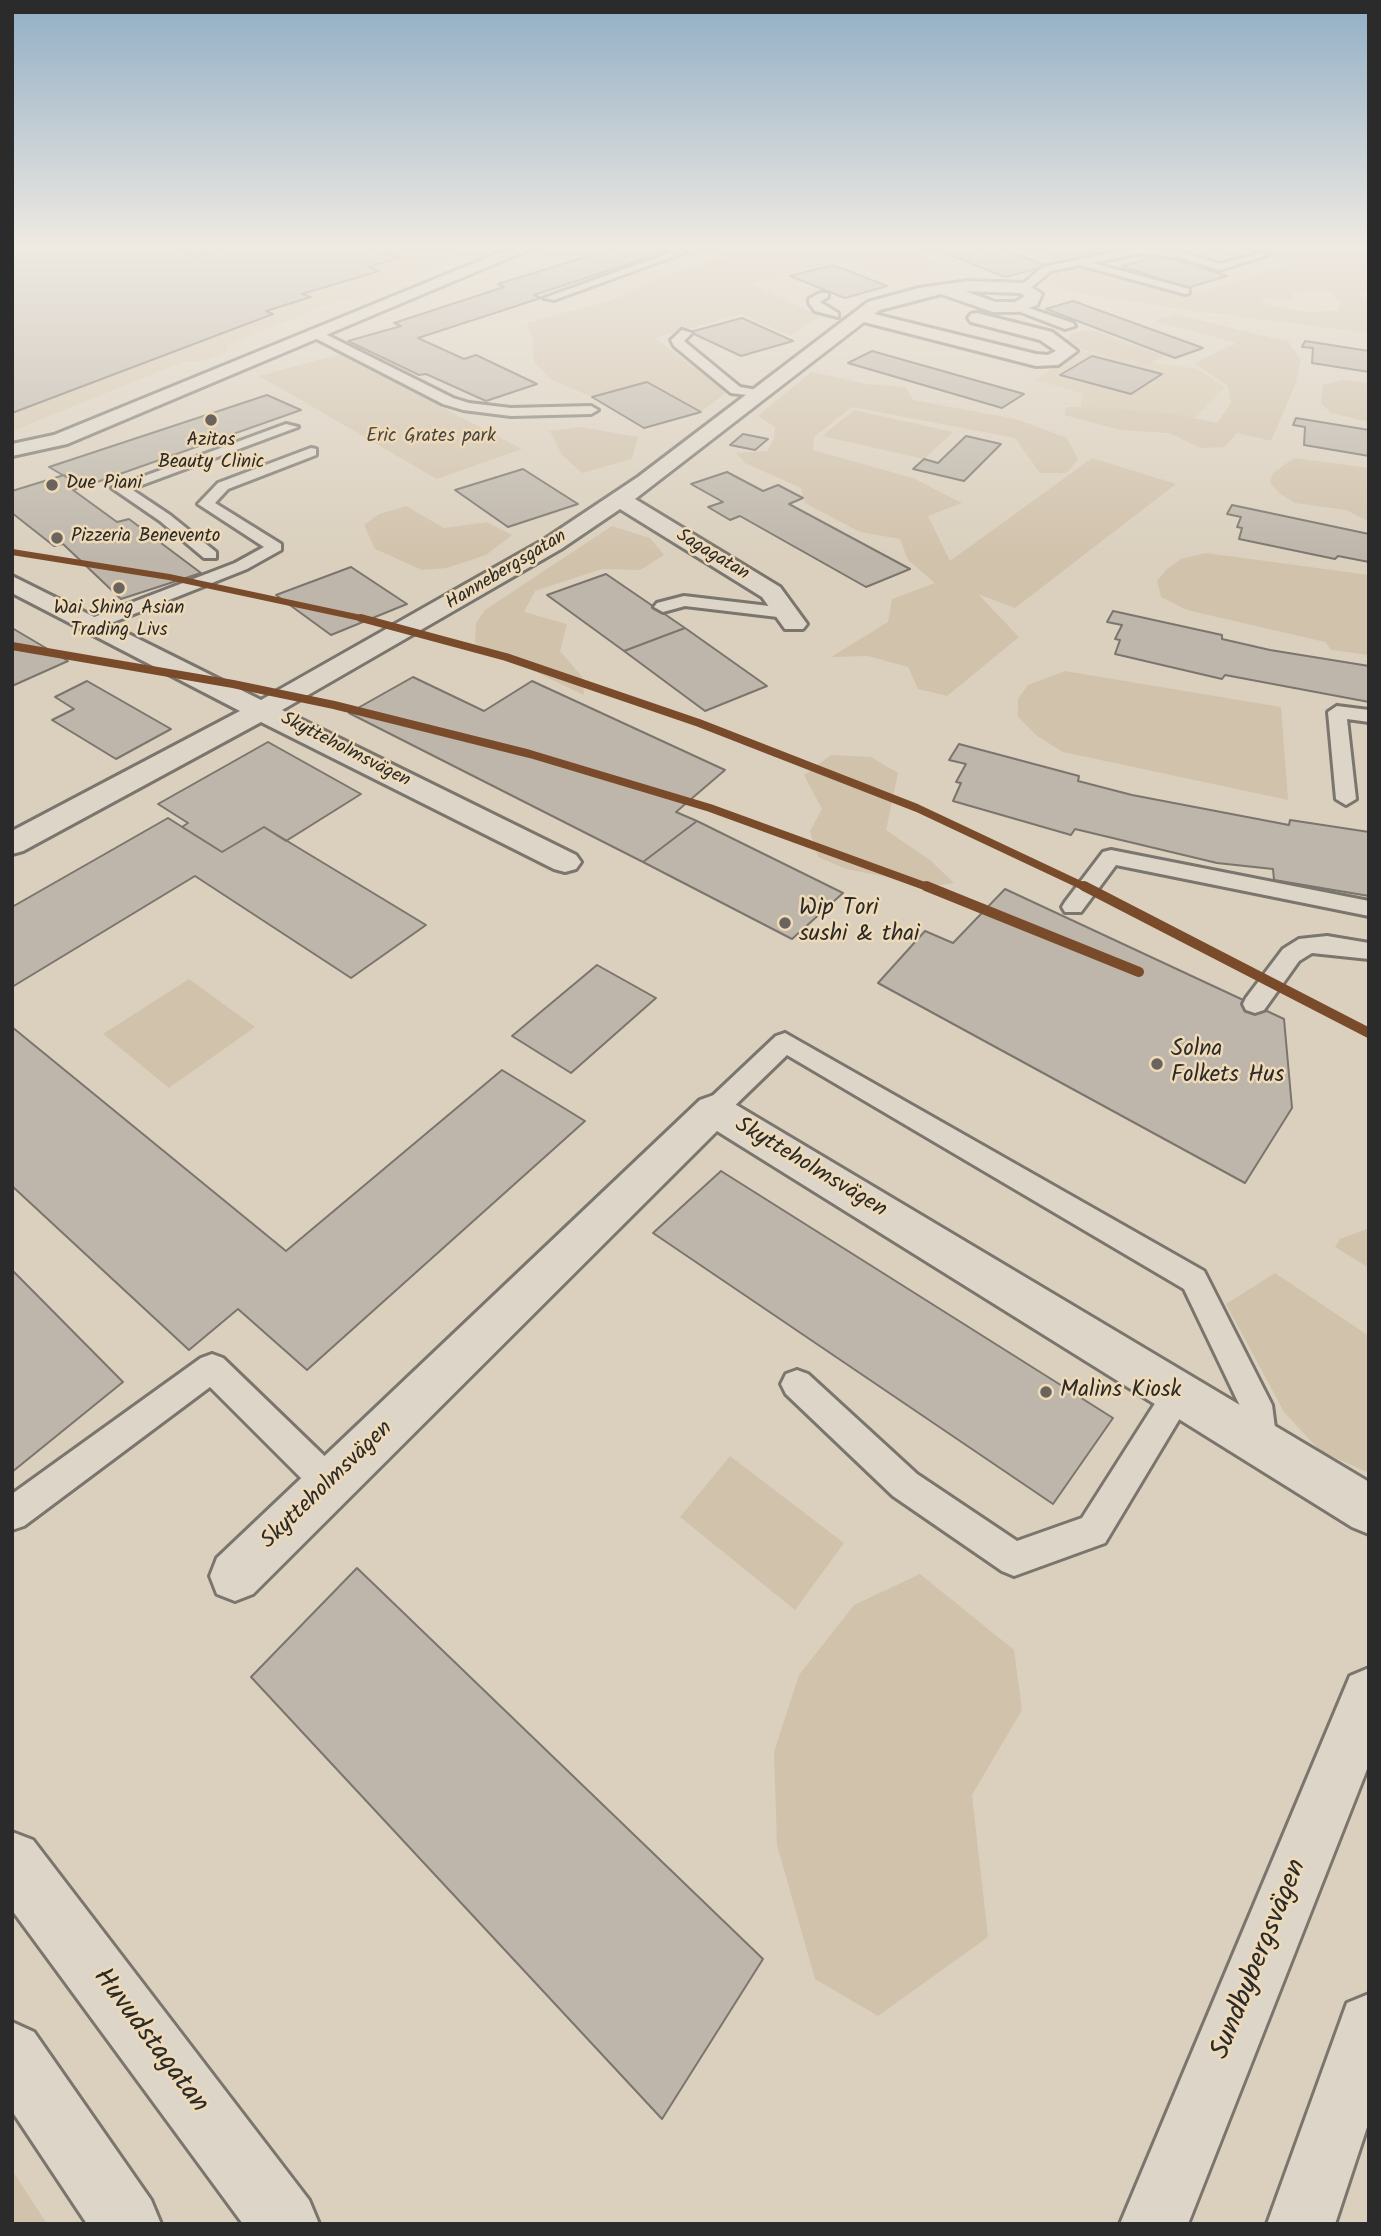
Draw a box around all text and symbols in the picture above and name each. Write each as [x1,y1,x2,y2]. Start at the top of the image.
marker: Azitas Beauty Clinic [203,412,219,428]
park label: Eric Grates park [366,427,496,449]
place label: Azitas Beauty Clinic [158,431,264,475]
place label: Due Piani [66,474,142,496]
marker: Due Piani [44,477,60,493]
street label: Sagagatan [671,525,753,587]
street label: Hannebergsgatan [443,526,571,616]
place label: Pizzeria Benevento [71,527,220,549]
marker: Pizzeria Benevento [49,530,65,546]
marker: Wai Shing Asian Trading Livs [111,580,127,596]
place label: Wai Shing Asian Trading Livs [54,599,184,643]
street label: Skytteholmsvägen [276,708,414,794]
place label: Wip Tori sushi & thai [799,896,920,950]
marker: Wip Tori sushi & thai [777,915,793,931]
place label: Solna Folkets Hus [1171,1037,1284,1091]
marker: Solna Folkets Hus [1149,1056,1165,1072]
street label: Skytteholmsvägen [729,1113,891,1225]
place label: Malins Kiosk [1060,1378,1181,1406]
marker: Malins Kiosk [1038,1384,1054,1400]
street label: Skytteholmsvägen [256,1416,400,1556]
street label: Sundbybergsvägen [1206,1855,1316,2065]
street label: Huvudstagatan [84,1963,214,2121]

